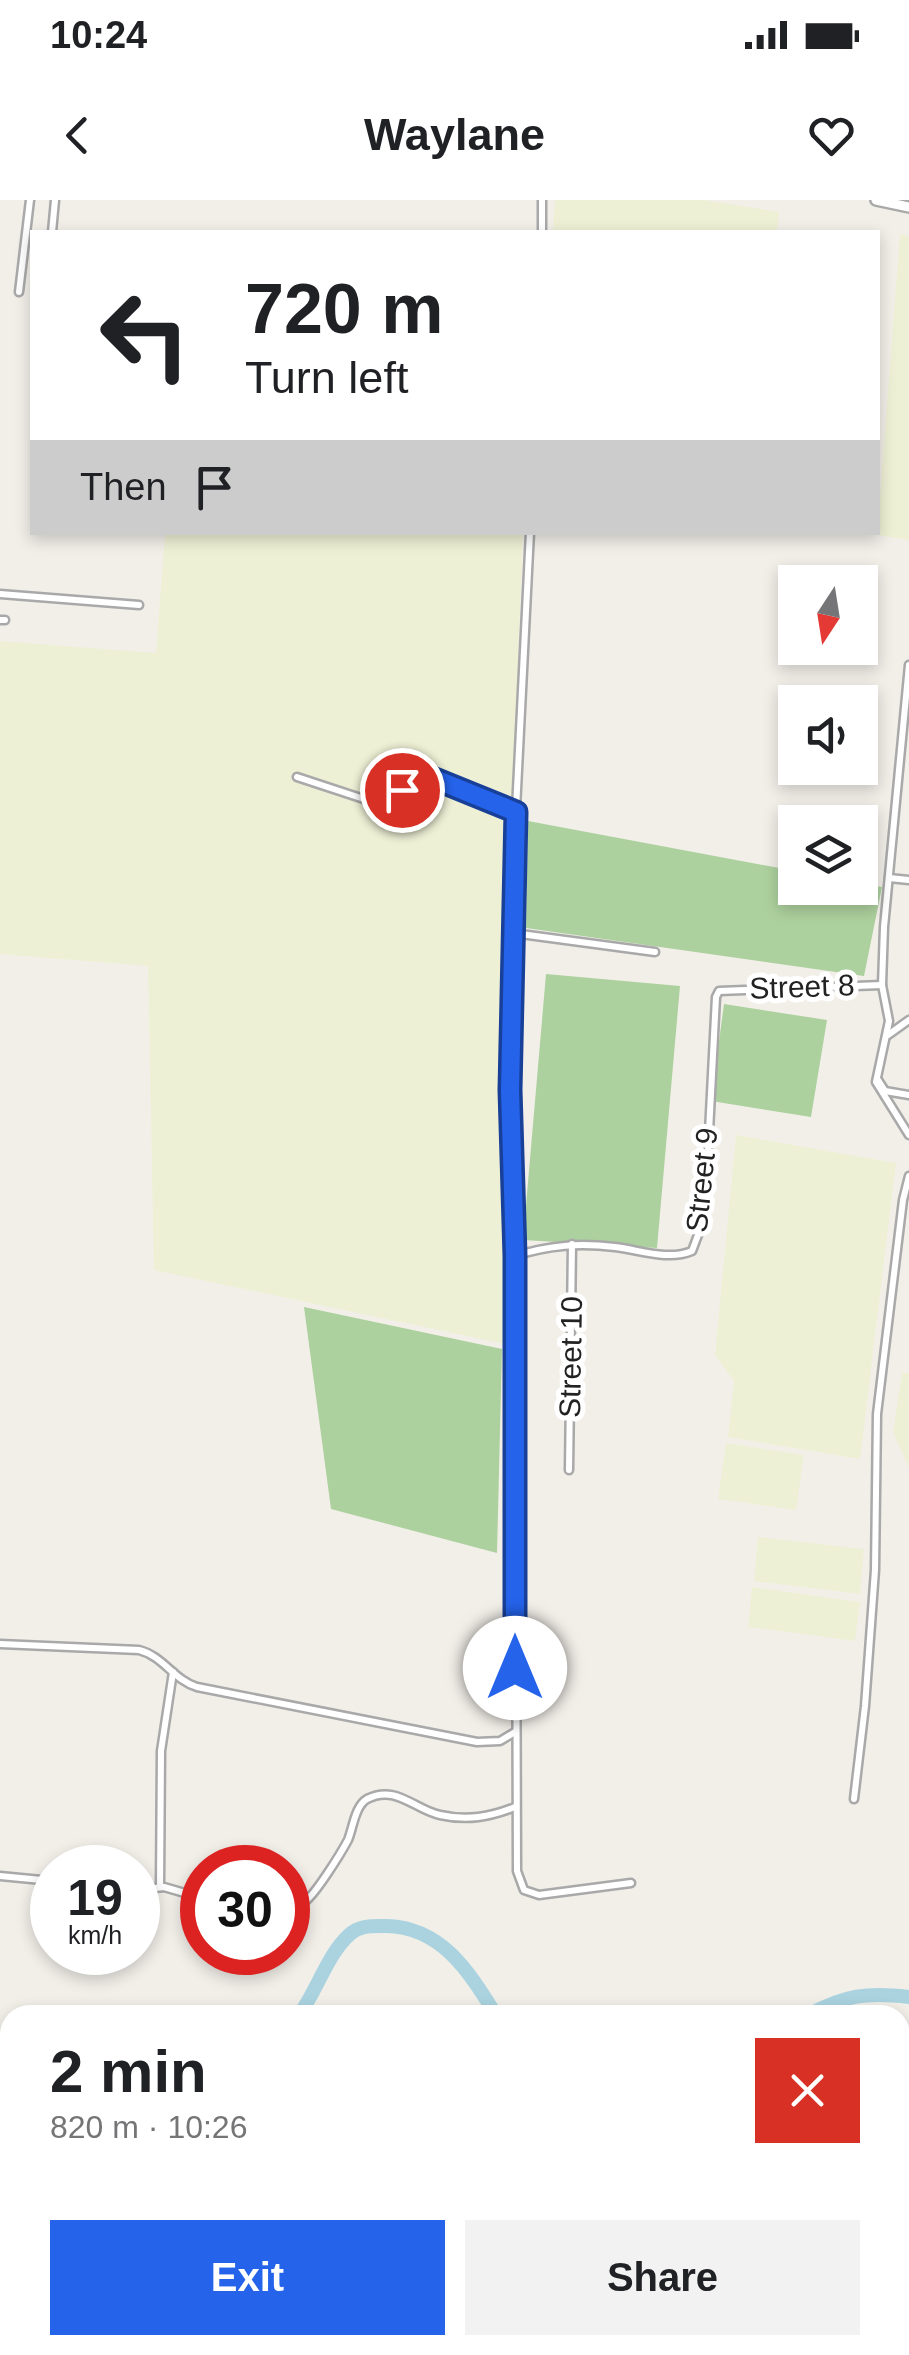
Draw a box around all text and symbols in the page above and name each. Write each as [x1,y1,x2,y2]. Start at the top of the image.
text: 10:24 [50,14,147,56]
icon: back [50,108,105,163]
icon: heart [804,108,859,163]
text: Waylane [364,109,545,160]
icon: left [80,270,210,400]
text: 720 m [245,270,443,348]
text: Turn left [245,352,408,403]
icon: arrive [187,460,242,515]
text: Then [80,466,167,508]
north arrow [778,565,878,665]
map controls [778,565,878,905]
button: sound [778,685,878,785]
pin [360,748,445,833]
icon: arrive [375,763,430,818]
button: layers [778,805,878,905]
street label: Street 8 [749,968,855,1005]
street label: Street 9 [680,1126,723,1234]
street label: Street 10 [553,1296,588,1418]
position arrow [463,1616,567,1720]
speed limit sign: 30 [180,1845,310,1975]
text: 19 [67,1870,123,1926]
text: km/h [68,1921,122,1949]
text: 2 min [50,2038,207,2105]
button: close [755,2038,860,2143]
text: 820 m · 10:26 [50,2109,247,2145]
button: Exit [50,2220,445,2335]
button: Share [465,2220,860,2335]

